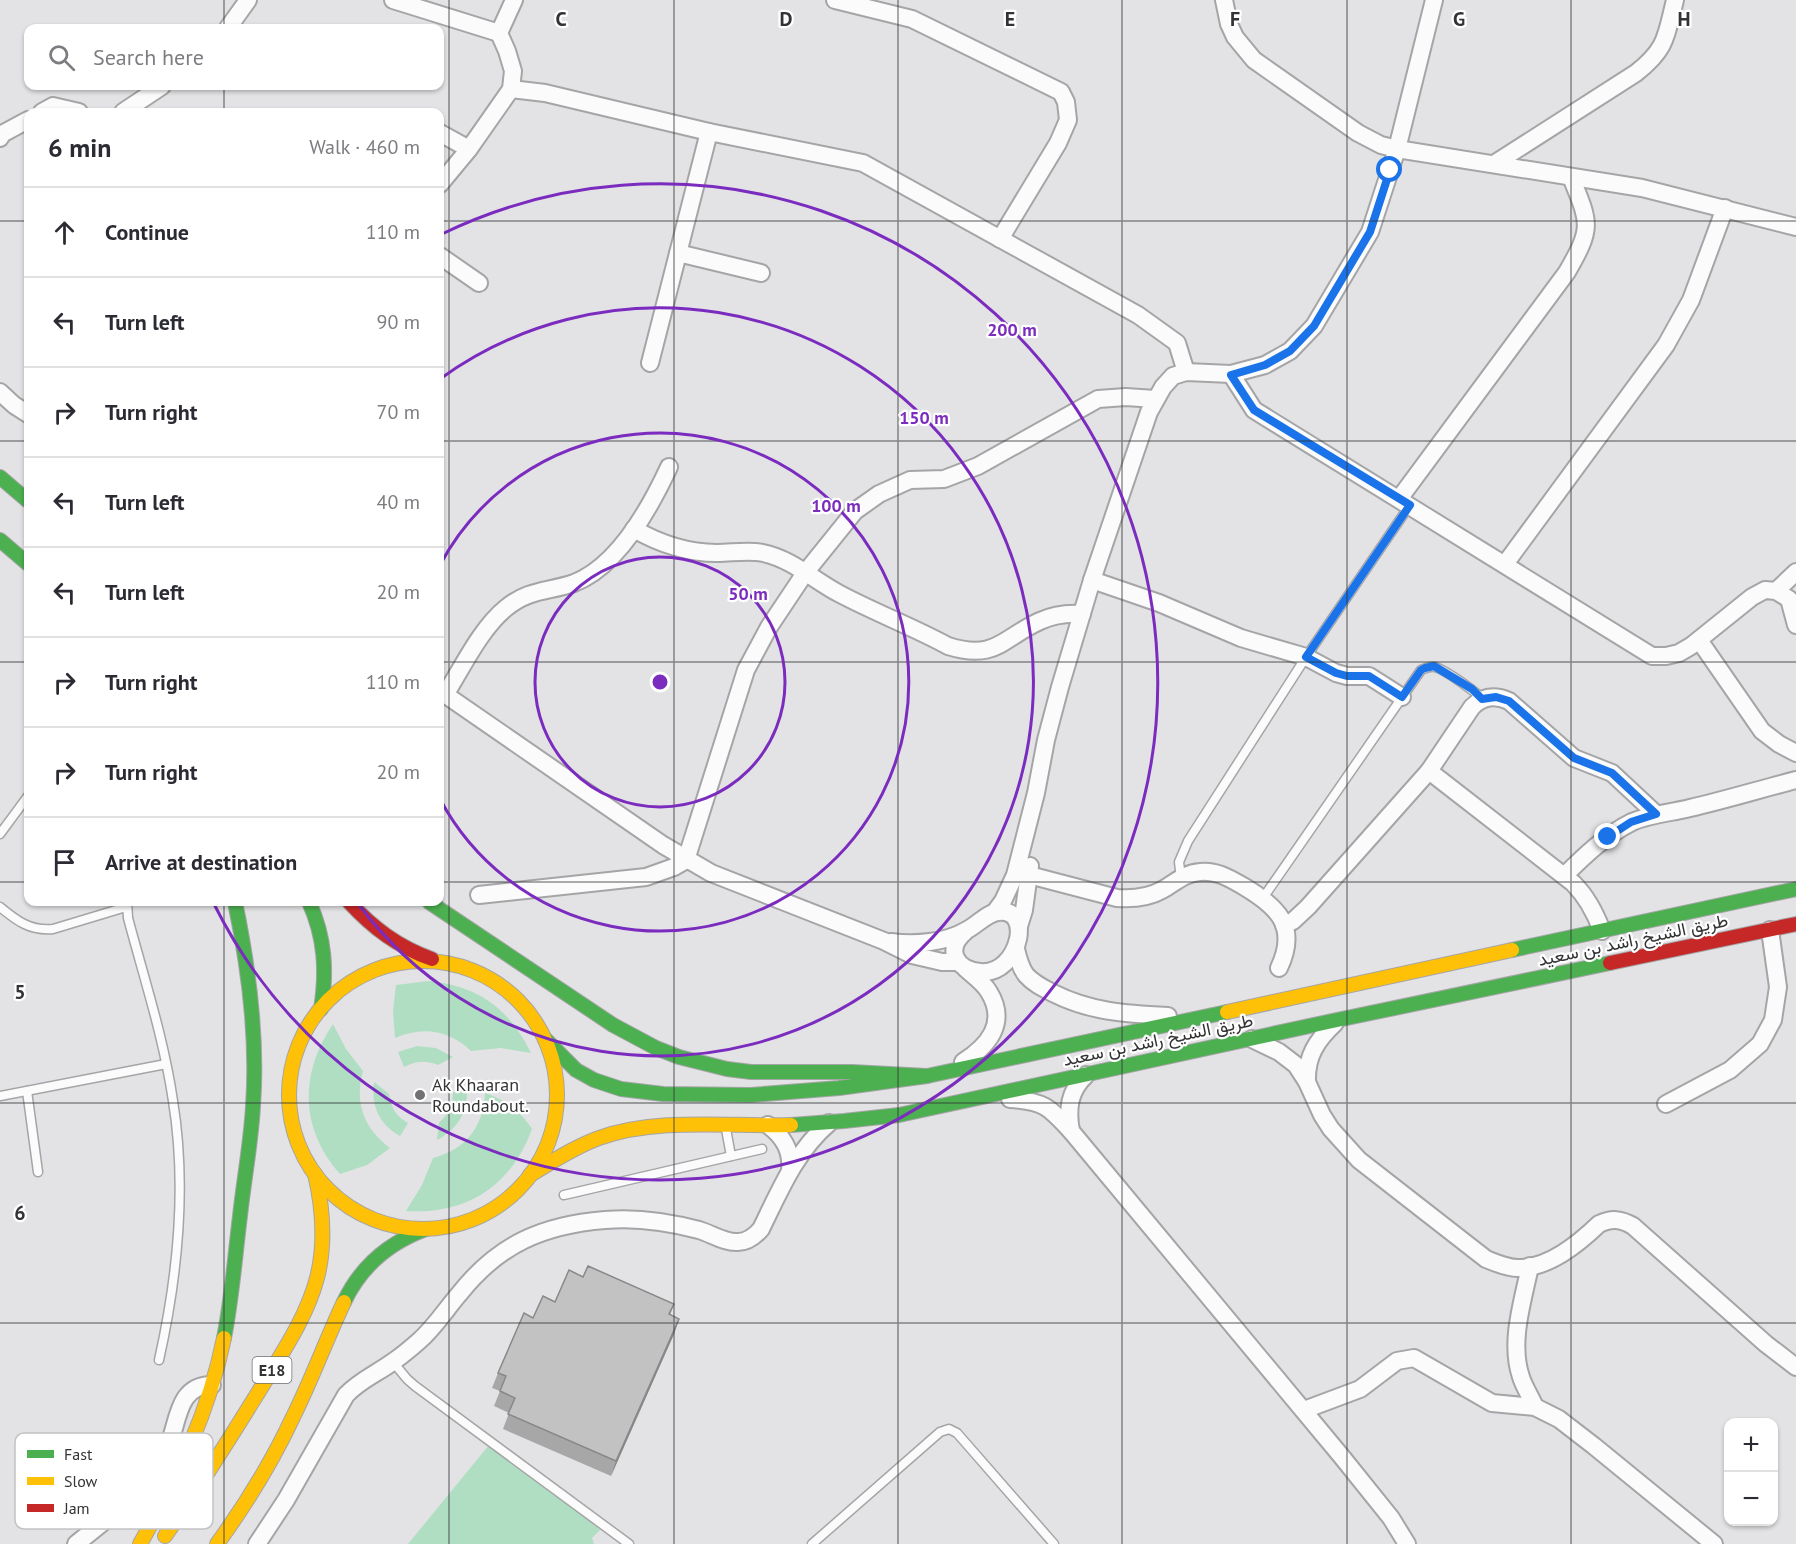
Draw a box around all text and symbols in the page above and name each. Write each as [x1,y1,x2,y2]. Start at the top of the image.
text: C [555,6,567,32]
text: D [780,6,793,32]
text: E [1005,6,1015,32]
text: F [1230,6,1240,32]
text: G [1453,6,1465,32]
text: H [1677,6,1691,32]
search box [24,24,444,90]
icon: search [45,41,78,74]
text: Search here [93,43,204,71]
text: 6 min [48,131,111,164]
text: Walk · 460 m [309,134,420,160]
route start [1376,156,1402,182]
icon: ahead [48,216,81,249]
text: Continue [105,218,189,246]
text: 110 m [366,219,420,245]
icon: left [48,306,81,339]
text: Turn left [105,308,185,336]
text: 90 m [377,309,420,335]
text: 200 m [987,318,1037,341]
icon: right [48,396,81,429]
text: Turn right [105,398,197,426]
text: 70 m [377,399,420,425]
text: 150 m [899,406,949,429]
icon: left [48,486,81,519]
text: Turn left [105,488,185,516]
text: 40 m [377,489,420,515]
text: 100 m [811,494,861,517]
icon: left [48,576,81,609]
text: Turn left [105,578,185,606]
text: 20 m [377,579,420,605]
text: 50 m [728,582,768,605]
icon: right [48,666,81,699]
text: Turn right [105,668,197,696]
text: 110 m [366,669,420,695]
centre of rings [650,672,670,692]
icon: right [48,756,81,789]
text: Turn right [105,758,197,786]
text: 20 m [377,759,420,785]
route end [1594,823,1620,849]
icon: arrive [48,846,81,879]
text: Arrive at destination [105,848,297,876]
street label: طريق الشيخ راشد بن سعيد [1536,908,1730,972]
text: 5 [14,979,26,1005]
street label: طريق الشيخ راشد بن سعيد [1061,1008,1255,1072]
place label: Ak Khaaran Roundabout. [432,1073,529,1117]
marker: Ak Khaaran Roundabout. [413,1088,427,1102]
text: 6 [14,1200,26,1226]
road number: E18 [252,1357,292,1383]
map controls [1724,1418,1778,1526]
button: + [1724,1418,1778,1472]
legend [15,1433,213,1529]
text: Fast [64,1444,93,1464]
text: Slow [64,1471,98,1491]
button: − [1724,1472,1778,1526]
text: Jam [63,1498,90,1518]

